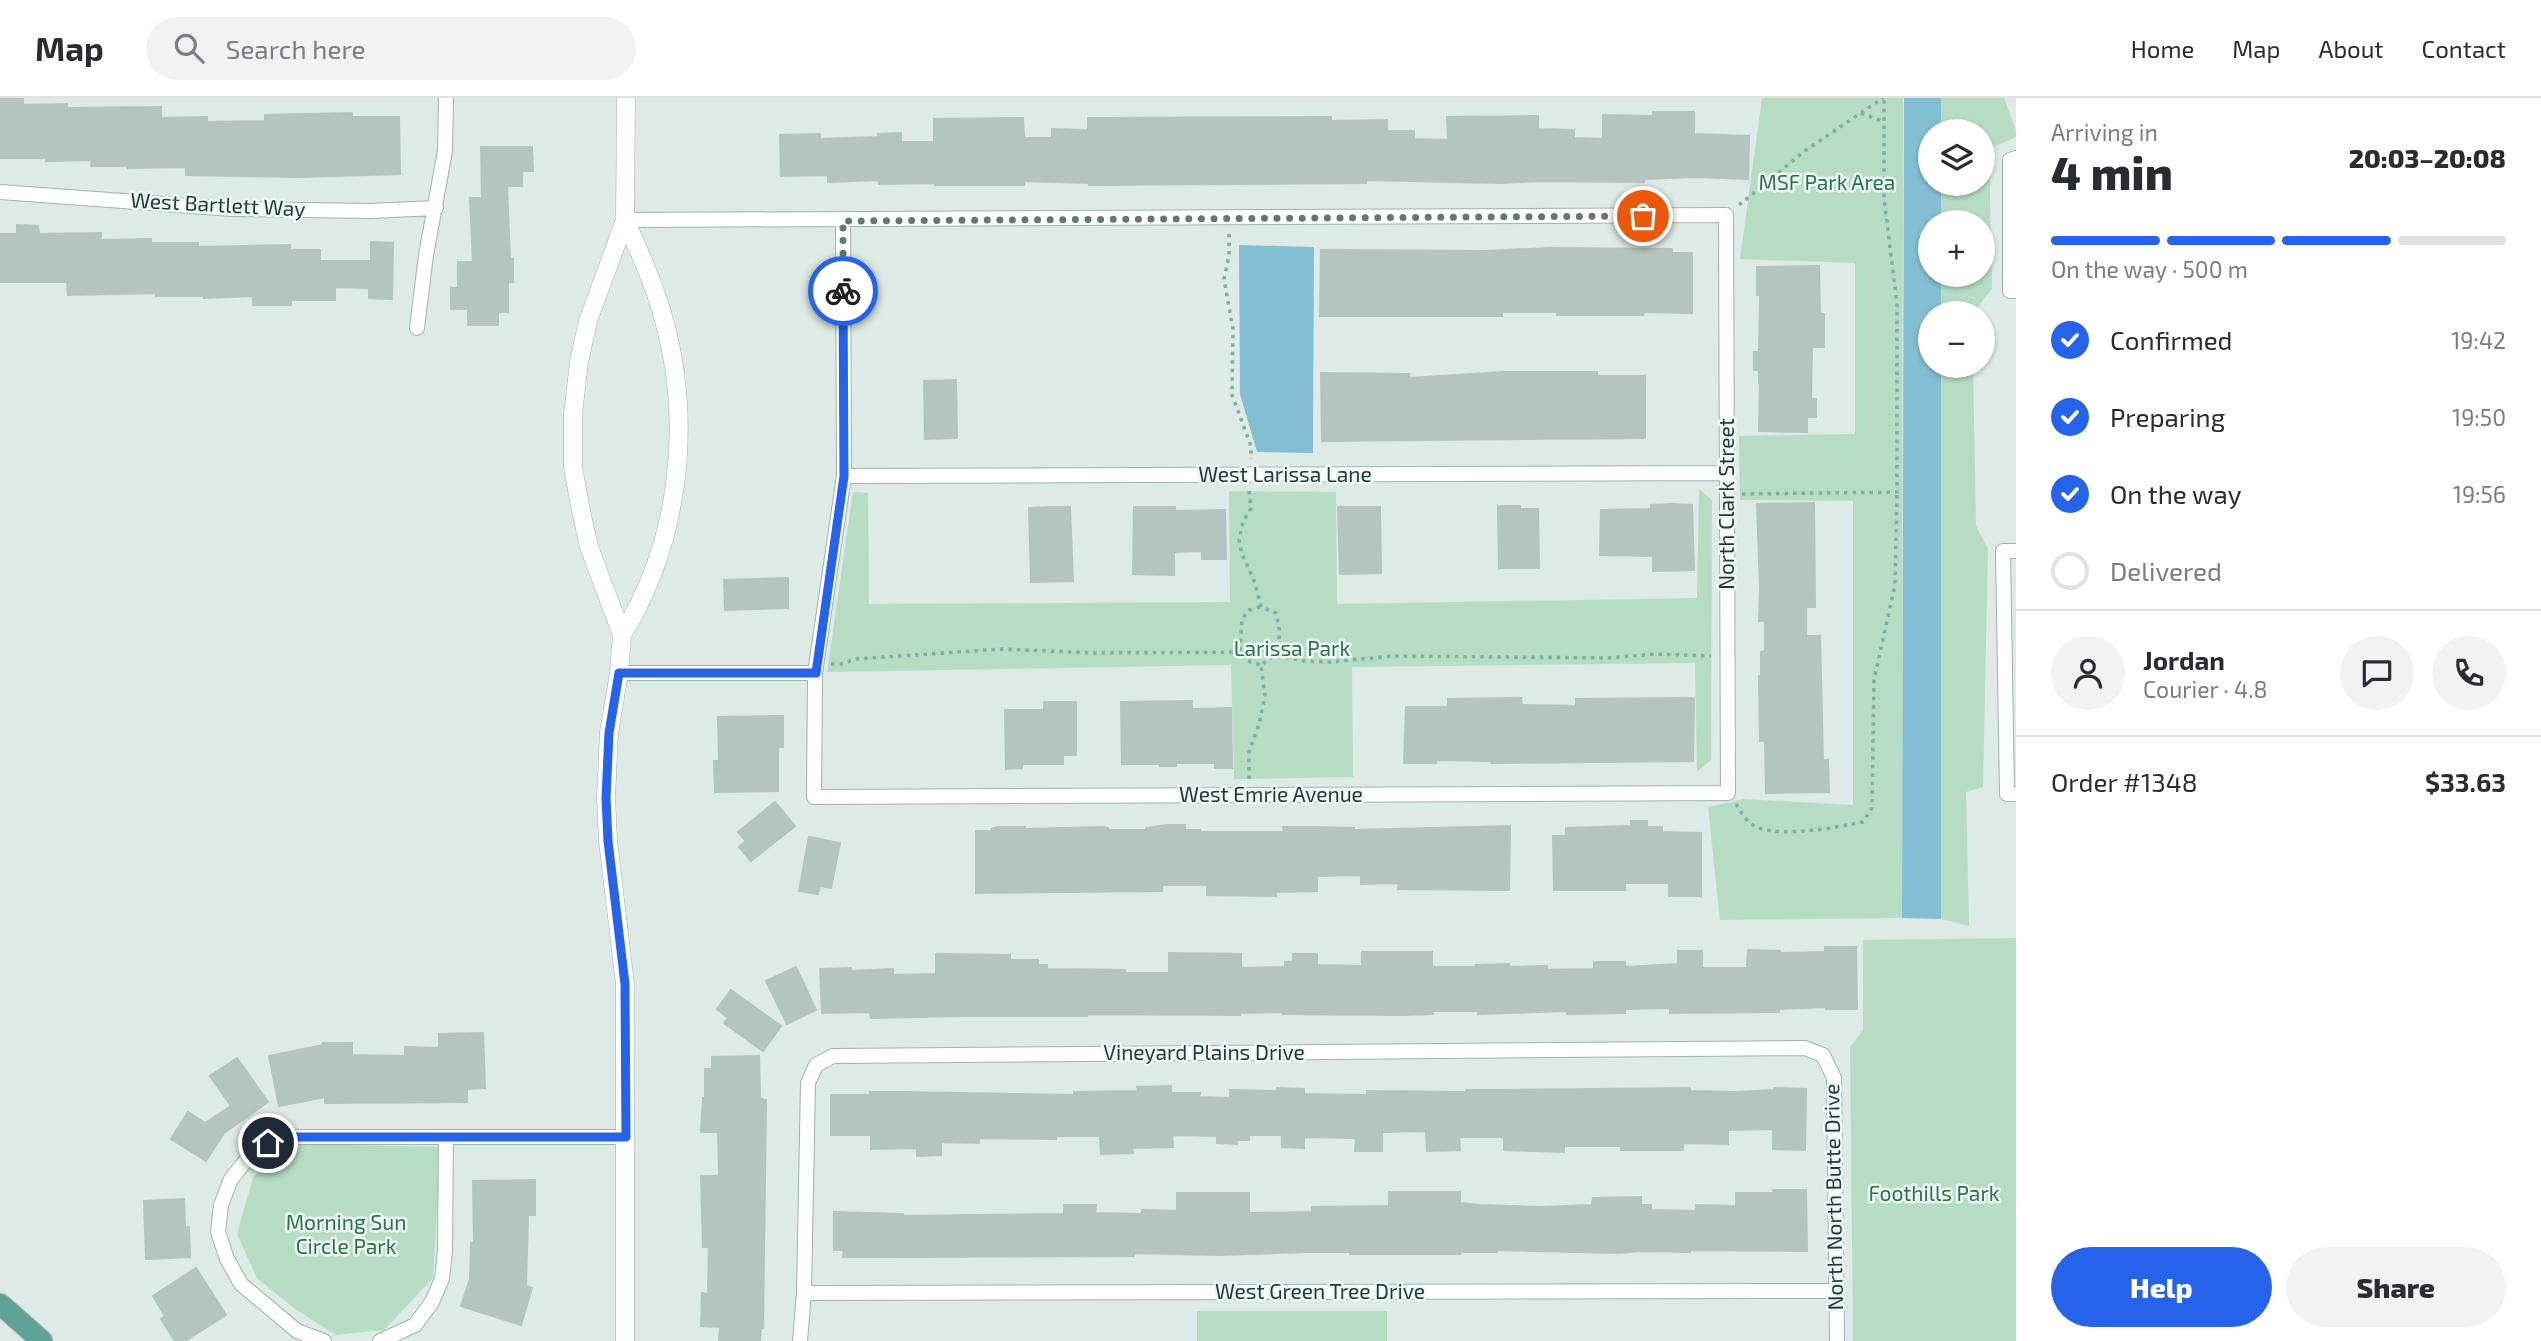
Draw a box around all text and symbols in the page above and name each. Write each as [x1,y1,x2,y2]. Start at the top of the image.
search box [146,17,636,80]
text: Map [35,28,104,68]
icon: search [170,29,208,67]
text: Search here [226,33,365,64]
text: Home [2131,34,2194,63]
text: Map [2232,34,2280,63]
text: About [2318,34,2384,63]
text: Contact [2422,34,2506,63]
text: Arriving in [2051,118,2158,146]
map controls [1918,119,1995,378]
button: layers [1918,119,1995,196]
text: 20:03–20:08 [2349,142,2506,173]
text: 4 min [2051,144,2173,199]
park label: MSF Park Area [1759,169,1895,194]
street label: West Bartlett Way [130,186,306,221]
pin [1613,186,1673,246]
icon: bag [1624,197,1662,235]
button: + [1918,210,1995,287]
text: On the way · 500 m [2051,255,2248,283]
courier [808,256,878,326]
icon: bike [824,272,862,310]
button: − [1918,301,1995,378]
icon: check [2051,321,2089,359]
text: Confirmed [2110,324,2233,355]
text: 19:42 [2451,326,2506,354]
icon: check [2051,398,2089,436]
text: Preparing [2110,401,2225,432]
text: 19:50 [2452,403,2506,431]
street label: North Clark Street [1713,418,1738,590]
street label: West Larissa Lane [1198,461,1372,486]
icon: check [2051,475,2089,513]
text: On the way [2110,478,2241,509]
text: 19:56 [2453,480,2506,508]
text: Delivered [2110,555,2222,586]
park label: Larissa Park [1234,635,1351,660]
button: person [2051,636,2125,710]
button: chat [2340,636,2414,710]
button: phone [2432,636,2506,710]
text: Jordan [2143,644,2225,675]
text: Courier · 4.8 [2143,675,2267,703]
text: Order #1348 [2051,766,2197,797]
text: $33.63 [2425,766,2506,797]
street label: West Emrie Avenue [1179,781,1363,806]
street label: Vineyard Plains Drive [1103,1039,1305,1064]
street label: North North Butte Drive [1818,1083,1847,1311]
pin [238,1113,298,1173]
icon: home [249,1124,287,1162]
park label: Foothills Park [1869,1180,2000,1205]
park label: Morning Sun Circle Park [286,1209,406,1258]
button: Help [2051,1247,2272,1327]
button: Share [2286,1247,2506,1327]
street label: West Green Tree Drive [1215,1278,1425,1303]

